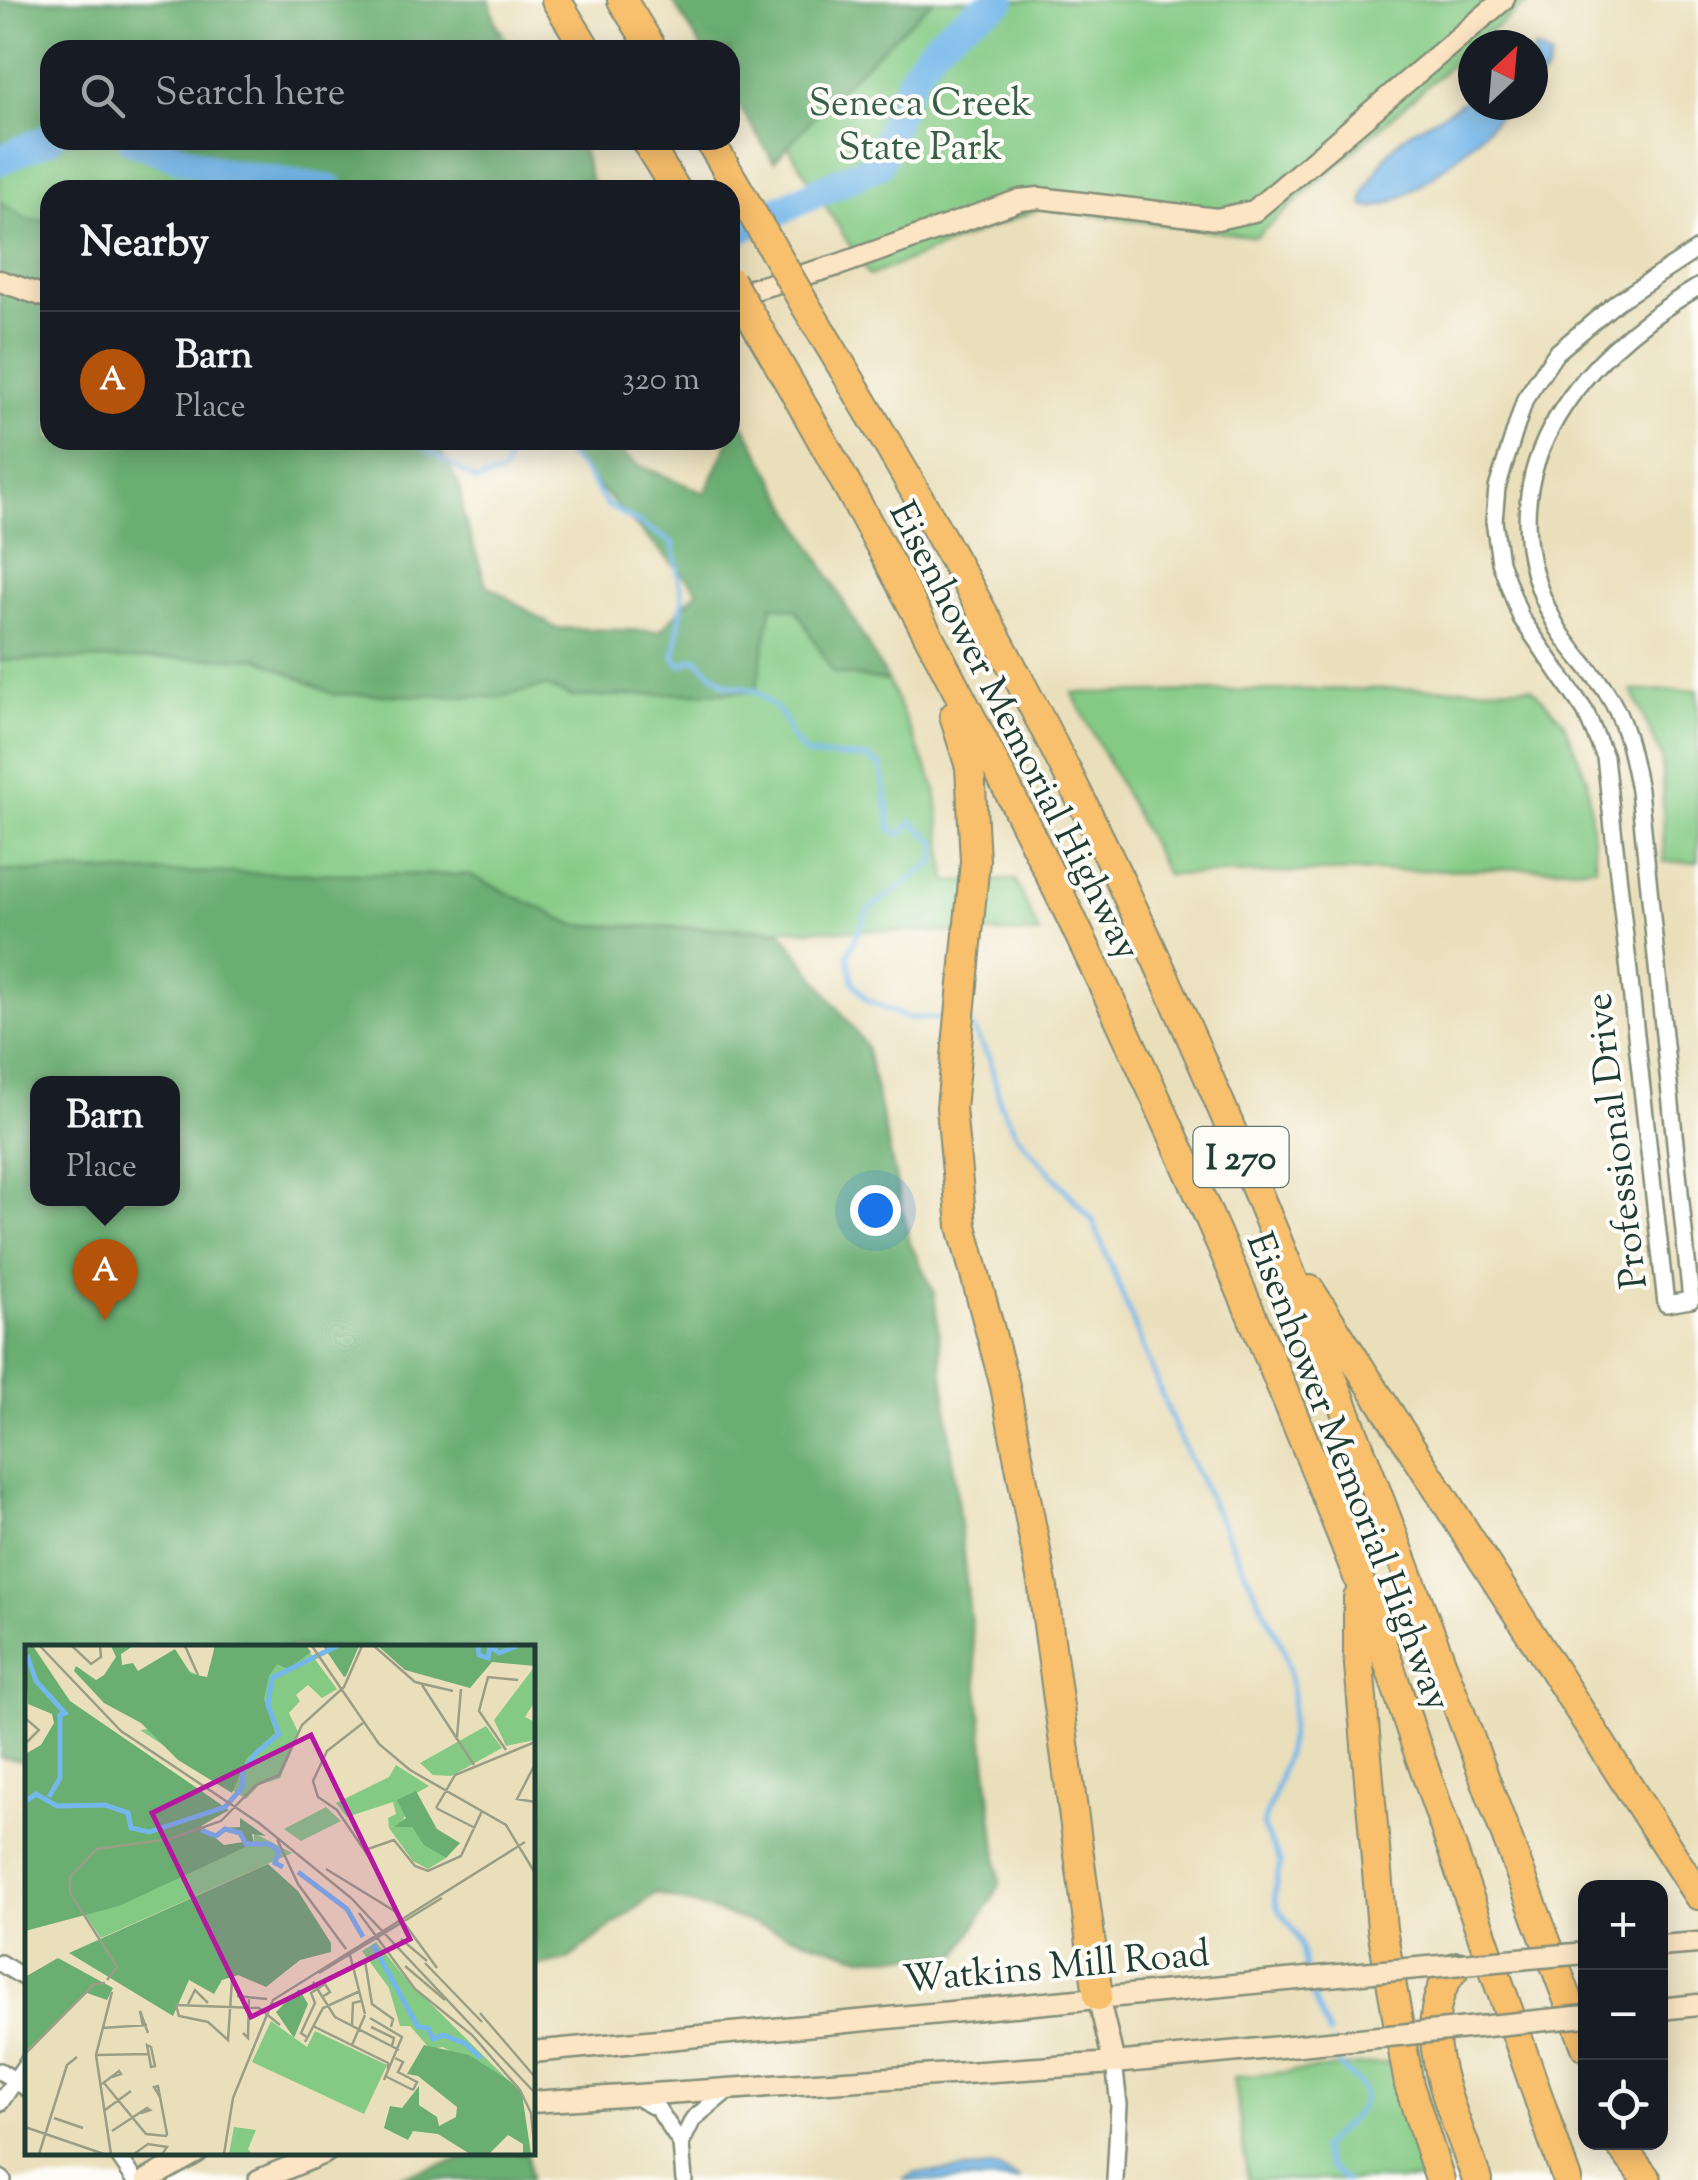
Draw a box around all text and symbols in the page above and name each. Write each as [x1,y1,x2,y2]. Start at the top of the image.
north arrow [1458,30,1548,120]
search box [40,40,740,150]
icon: search [75,68,130,123]
text: Search here [155,68,346,122]
park label: Seneca Creek State Park [808,79,1032,177]
text: Nearby [80,215,209,275]
text: Barn [175,331,253,385]
text: A [100,358,125,404]
text: 320 m [622,358,700,404]
text: Place [175,385,246,431]
street label: Eisenhower Memorial Highway [873,493,1152,971]
street label: Professional Drive [1574,990,1664,1291]
popup [30,1076,180,1206]
text: Barn [66,1091,144,1145]
road number: I 270 [1194,1127,1288,1187]
text: Place [66,1145,137,1191]
your location [850,1185,901,1236]
street label: Eisenhower Memorial Highway [1230,1225,1463,1720]
pin: A [72,1238,138,1321]
inset map [25,1645,535,2155]
map controls [1578,1880,1668,2150]
button: + [1578,1880,1668,1970]
street label: Watkins Mill Road [901,1929,1212,2009]
button: − [1578,1970,1668,2060]
button: locate [1578,2060,1668,2150]

